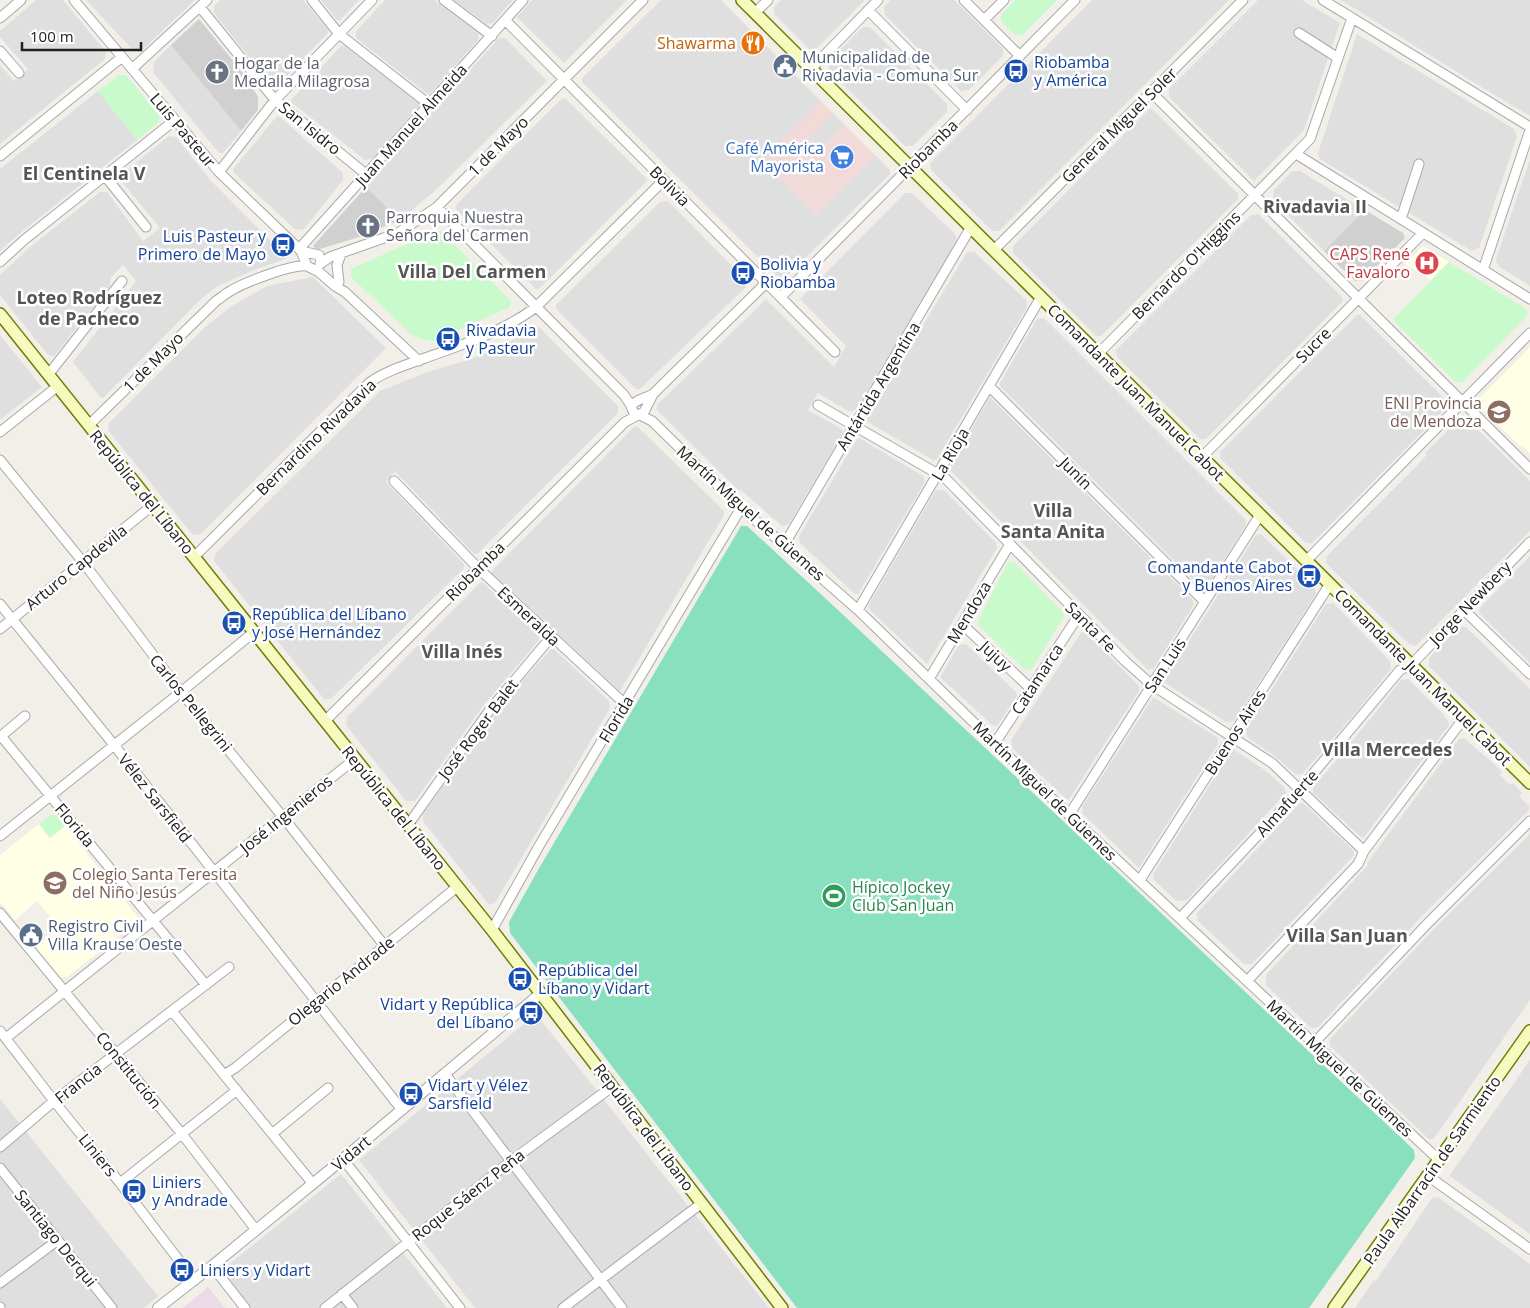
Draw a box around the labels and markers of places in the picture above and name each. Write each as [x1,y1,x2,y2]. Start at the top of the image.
restaurant icon: Shawarma [740,30,766,56]
place label: Shawarma [657,32,736,54]
place label: Municipalidad de Rivadavia - Comuna Sur [802,46,979,86]
place label: Riobamba y América [1034,51,1110,91]
place label: Hogar de la Medalla Milagrosa [234,52,370,92]
public building icon: Municipalidad de Rivadavia - Comuna Sur [772,53,798,79]
bus stop icon: Riobamba y América [1003,58,1029,84]
church icon: Hogar de la Medalla Milagrosa [204,59,230,85]
place label: Café América Mayorista [725,137,824,177]
supermarket icon: Café América Mayorista [829,144,855,170]
place label: Parroquia Nuestra Señora del Carmen [386,206,529,246]
church icon: Parroquia Nuestra Señora del Carmen [355,213,381,239]
place label: Luis Pasteur y Primero de Mayo [138,225,267,265]
bus stop icon: Luis Pasteur y Primero de Mayo [270,232,296,258]
place label: CAPS René Favaloro [1330,243,1410,283]
hospital icon: CAPS René Favaloro [1414,250,1440,276]
place label: Bolivia y Riobamba [760,253,836,293]
bus stop icon: Bolivia y Riobamba [730,260,756,286]
place label: Rivadavia y Pasteur [466,319,536,359]
bus stop icon: Rivadavia y Pasteur [435,326,461,352]
place label: ENI Provincia de Mendoza [1384,392,1482,432]
school or university icon: ENI Provincia de Mendoza [1486,399,1512,425]
place label: Comandante Cabot y Buenos Aires [1147,556,1292,596]
bus stop icon: Comandante Cabot y Buenos Aires [1296,563,1322,589]
place label: República del Líbano y José Hernández [252,603,407,643]
bus stop icon: República del Líbano y José Hernández [221,610,247,636]
place label: Colegio Santa Teresita del Niño Jesús [72,863,237,903]
school or university icon: Colegio Santa Teresita del Niño Jesús [42,870,68,896]
place label: Hípico Jockey Club San Juan [852,876,954,916]
sports icon: Hípico Jockey Club San Juan [821,883,847,909]
place label: Registro Civil Villa Krause Oeste [48,915,182,955]
public building icon: Registro Civil Villa Krause Oeste [18,922,44,948]
place label: República del Líbano y Vidart [538,959,650,999]
bus stop icon: República del Líbano y Vidart [507,966,533,992]
place label: Vidart y República del Líbano [380,993,514,1033]
bus stop icon: Vidart y República del Líbano [518,1000,544,1026]
place label: Vidart y Vélez Sarsfield [428,1074,528,1114]
bus stop icon: Vidart y Vélez Sarsfield [398,1081,424,1107]
place label: Liniers y Andrade [152,1171,228,1211]
bus stop icon: Liniers y Andrade [121,1178,147,1204]
bus stop icon: Liniers y Vidart [169,1257,195,1283]
place label: Liniers y Vidart [200,1259,311,1281]

